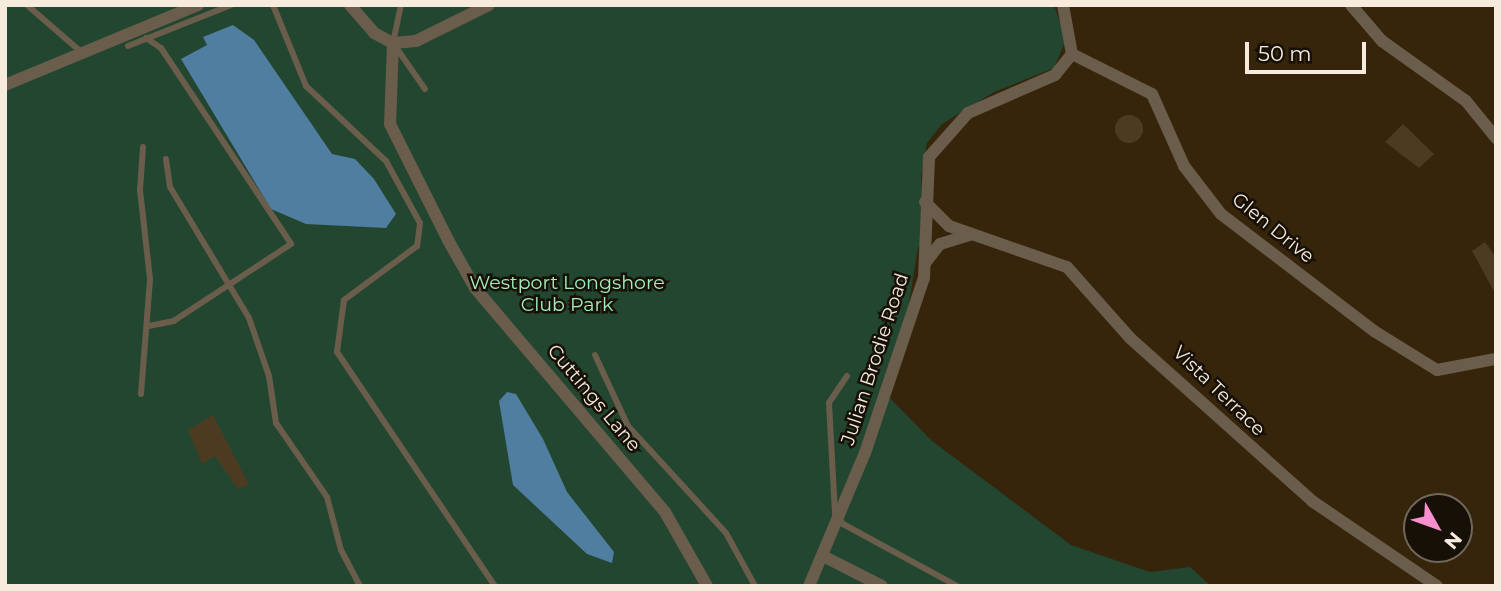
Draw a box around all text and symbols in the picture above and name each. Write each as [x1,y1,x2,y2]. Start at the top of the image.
scale bar [1249,28,1370,72]
text: 50 m [1258,41,1312,66]
street label: Glen Drive [1227,188,1319,268]
street label: Julian Brodie Road [836,270,914,448]
park label: Westport Longshore Club Park [469,272,665,316]
street label: Cuttings Lane [543,340,645,456]
street label: Vista Terrace [1168,341,1270,441]
north arrow [1403,493,1473,563]
text: N [1439,527,1467,554]

